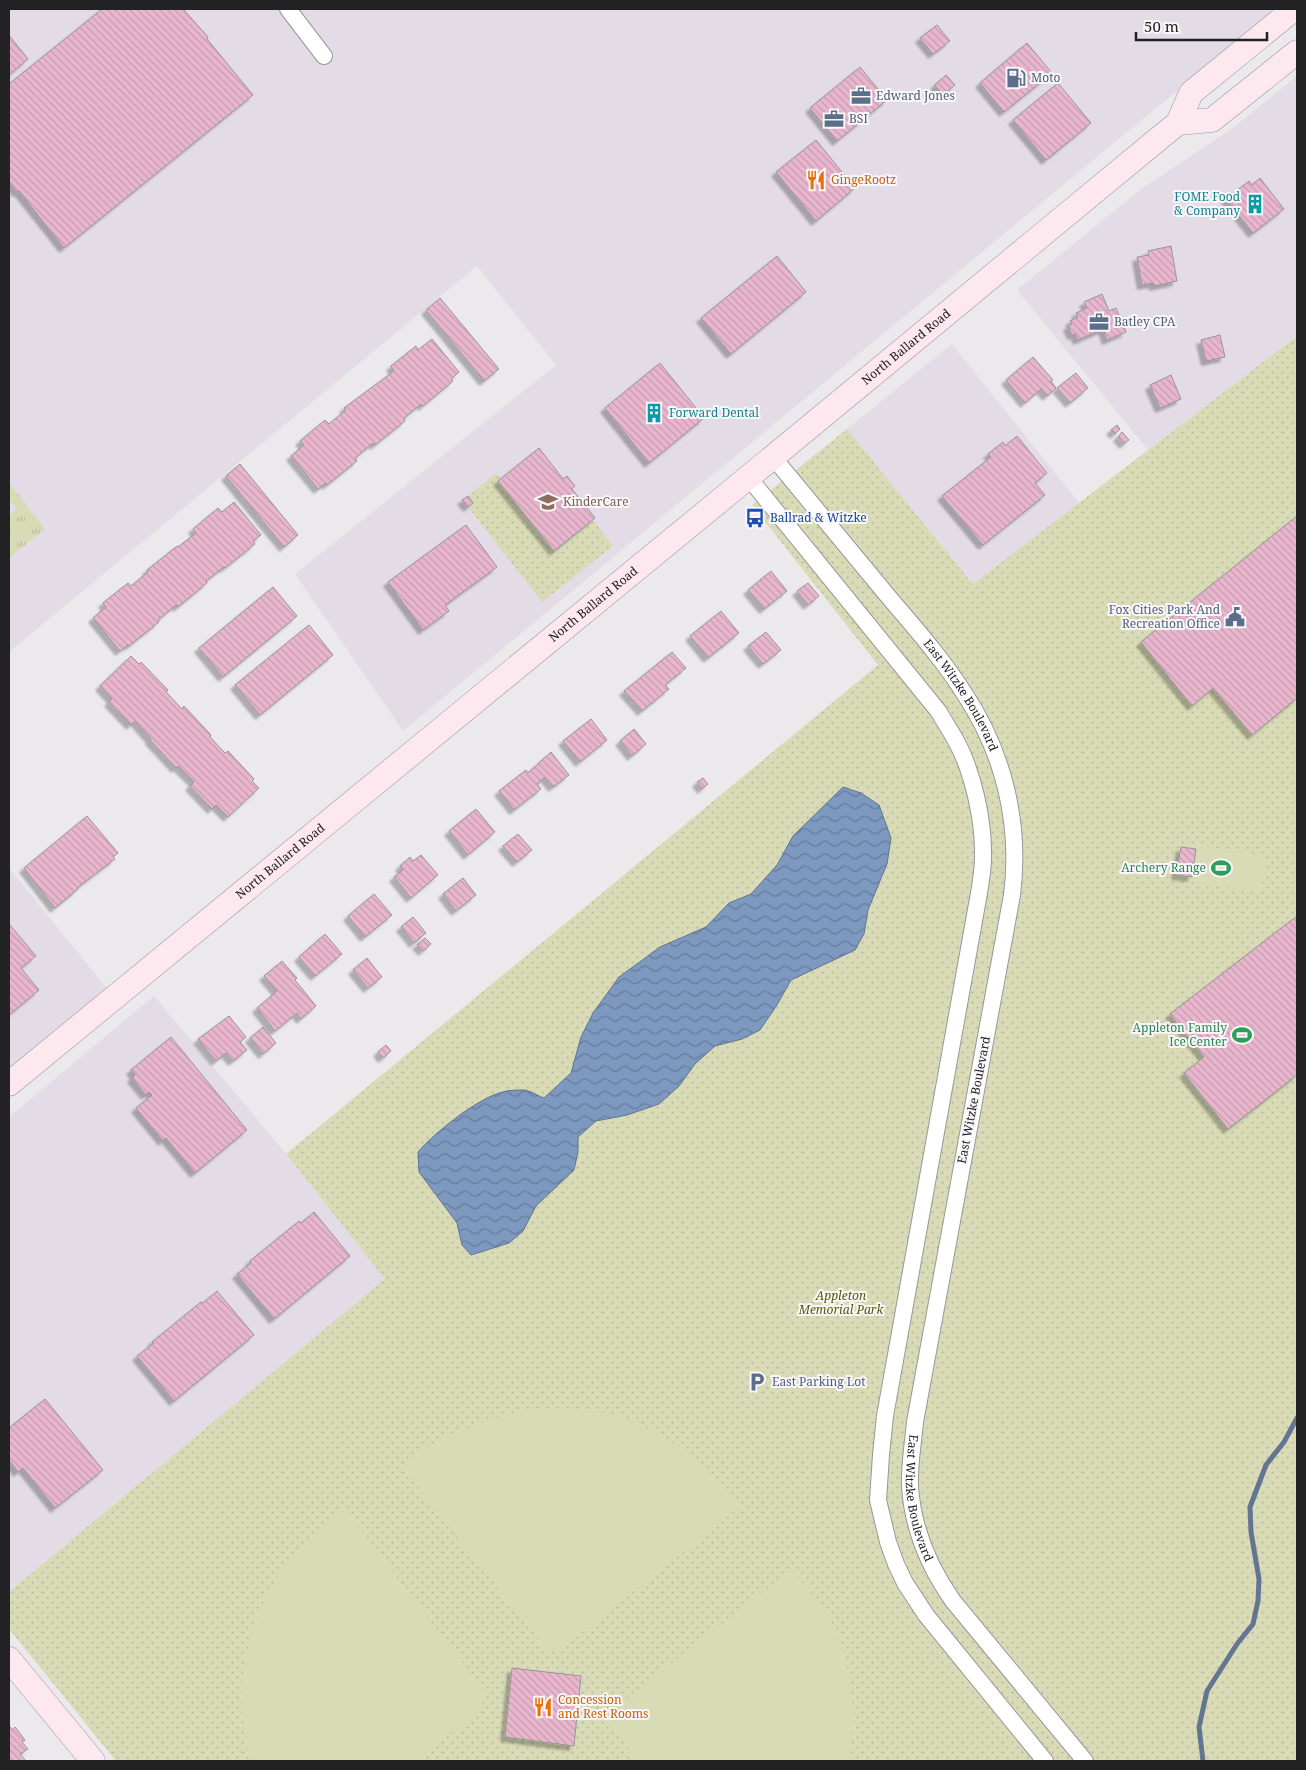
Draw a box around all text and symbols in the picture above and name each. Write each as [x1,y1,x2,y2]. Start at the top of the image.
scale bar [1136,10,1267,42]
text: 50 m [1144,16,1179,36]
fuel station icon: Moto [1005,67,1027,89]
place label: Moto [1031,69,1060,86]
office icon: Edward Jones [850,85,872,107]
place label: Edward Jones [876,87,955,104]
office icon: BSI [823,108,845,130]
place label: BSI [849,110,868,127]
restaurant icon: GingeRootz [805,169,827,191]
place label: GingeRootz [831,171,896,188]
place label: FOME Food & Company [1174,188,1241,219]
building icon: FOME Food & Company [1244,193,1266,215]
street label: North Ballard Road [858,305,954,388]
office icon: Batley CPA [1088,311,1110,333]
place label: Batley CPA [1114,313,1176,330]
building icon: Forward Dental [643,402,665,424]
place label: Forward Dental [669,404,759,421]
school or university icon: KinderCare [537,491,559,513]
place label: KinderCare [563,493,629,510]
bus stop icon: Ballrad & Witzke [744,507,766,529]
place label: Ballrad & Witzke [770,509,867,526]
street label: North Ballard Road [545,562,642,646]
place label: Fox Cities Park And Recreation Office [1109,601,1221,632]
public building icon: Fox Cities Park And Recreation Office [1224,606,1246,628]
street label: East Witzke Boulevard [920,635,1003,754]
street label: North Ballard Road [232,819,329,903]
sports icon: Archery Range [1210,857,1232,879]
place label: Archery Range [1121,859,1206,876]
place label: Appleton Family Ice Center [1133,1019,1227,1050]
sports icon: Appleton Family Ice Center [1231,1024,1253,1046]
street label: East Witzke Boulevard [953,1034,994,1165]
park label: Appleton Memorial Park [798,1287,884,1318]
parking icon: East Parking Lot [746,1371,768,1393]
place label: East Parking Lot [772,1373,865,1390]
street label: East Witzke Boulevard [902,1434,938,1565]
place label: Concession and Rest Rooms [558,1691,649,1722]
restaurant icon: Concession and Rest Rooms [532,1696,554,1718]

